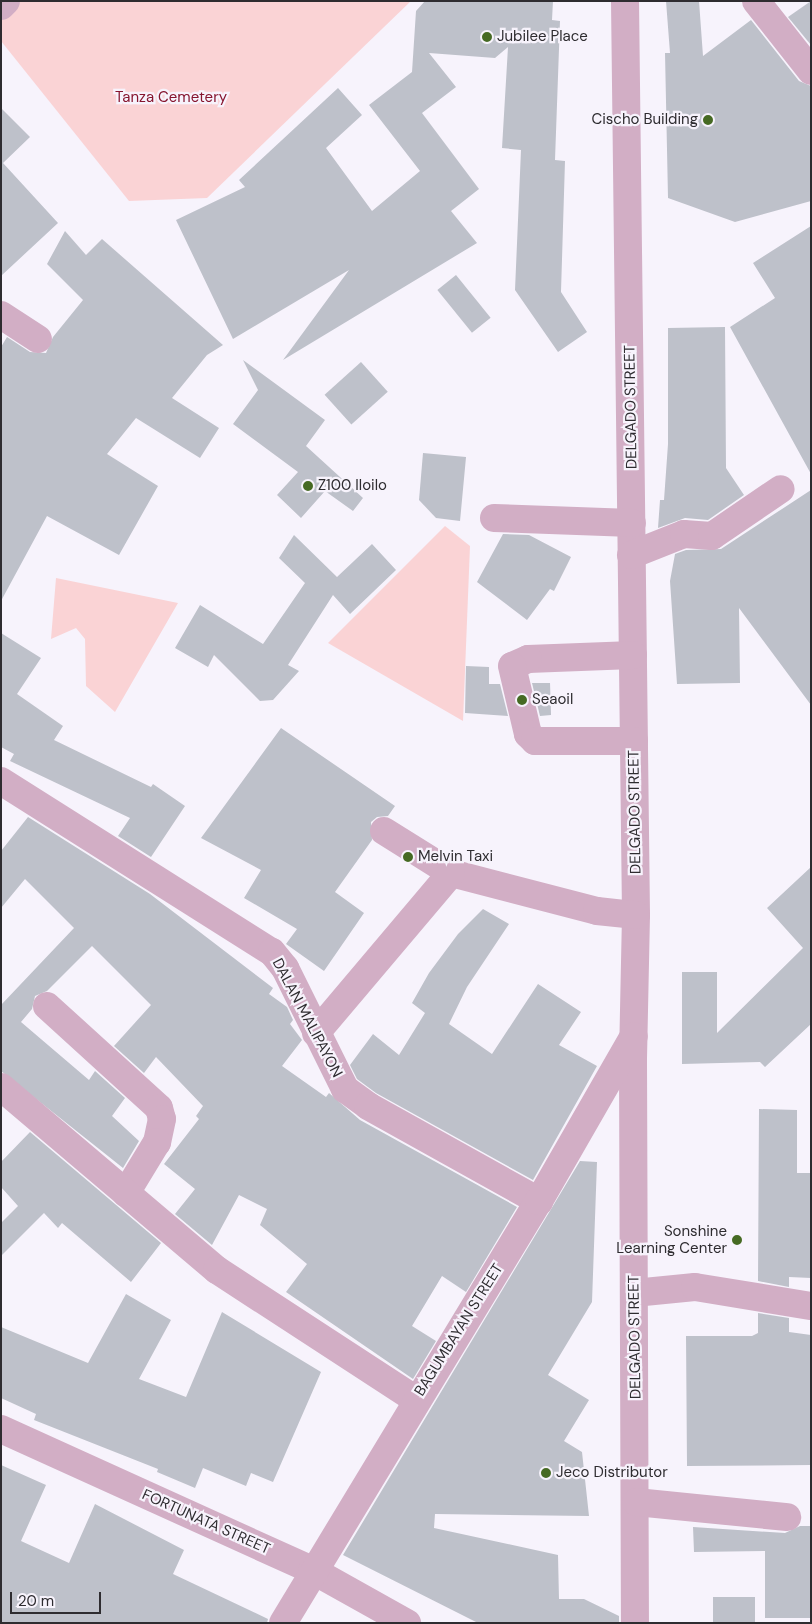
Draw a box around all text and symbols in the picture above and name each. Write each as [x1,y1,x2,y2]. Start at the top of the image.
place label: Jubilee Place [497,28,588,46]
marker: Jubilee Place [481,31,493,43]
park label: Tanza Cemetery [115,89,227,107]
place label: Cischo Building [591,111,698,129]
marker: Cischo Building [702,114,714,126]
street label: DELGADO STREET [621,345,641,469]
place label: Z100 Iloilo [318,477,387,495]
marker: Z100 Iloilo [302,480,314,492]
place label: Seaoil [532,691,573,709]
marker: Seaoil [516,694,528,706]
street label: DELGADO STREET [625,750,645,874]
place label: Melvin Taxi [418,848,493,866]
marker: Melvin Taxi [402,851,414,863]
street label: DALAN MALIPAYON [268,956,346,1080]
place label: Sonshine Learning Center [616,1222,727,1257]
marker: Sonshine Learning Center [731,1234,743,1246]
street label: BAGUMBAYAN STREET [411,1260,507,1400]
street label: DELGADO STREET [625,1275,645,1399]
place label: Jeco Distributor [556,1464,668,1482]
marker: Jeco Distributor [540,1467,552,1479]
street label: FORTUNATA STREET [139,1486,273,1558]
scale bar [12,1582,104,1614]
text: 20 m [18,1591,54,1611]

